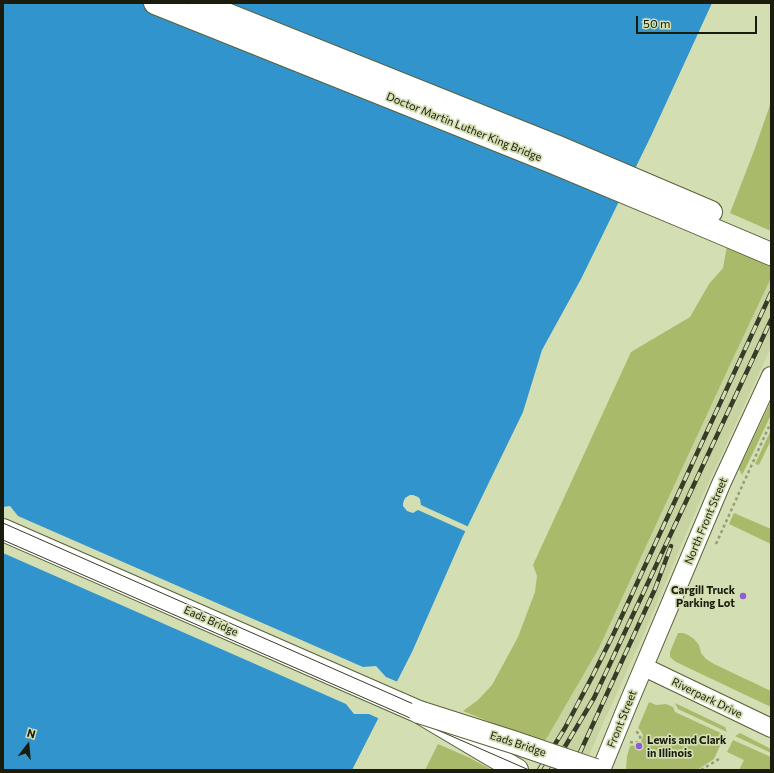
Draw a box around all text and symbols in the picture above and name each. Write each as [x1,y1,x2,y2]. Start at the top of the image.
scale bar [638,8,759,34]
text: 50 m [643,16,671,30]
street label: Doctor Martin Luther King Bridge [384,90,544,164]
street label: North Front Street [682,476,730,566]
place label: Cargill Truck Parking Lot [671,583,735,609]
marker: Cargill Truck Parking Lot [738,591,748,601]
street label: Eads Bridge [182,603,240,639]
street label: Riverpark Drive [669,675,745,721]
street label: Front Street [604,688,640,750]
north arrow [8,725,48,765]
text: N [26,726,37,740]
street label: Eads Bridge [488,729,548,759]
place label: Lewis and Clark in Illinois [647,733,726,759]
marker: Lewis and Clark in Illinois [634,741,644,751]

